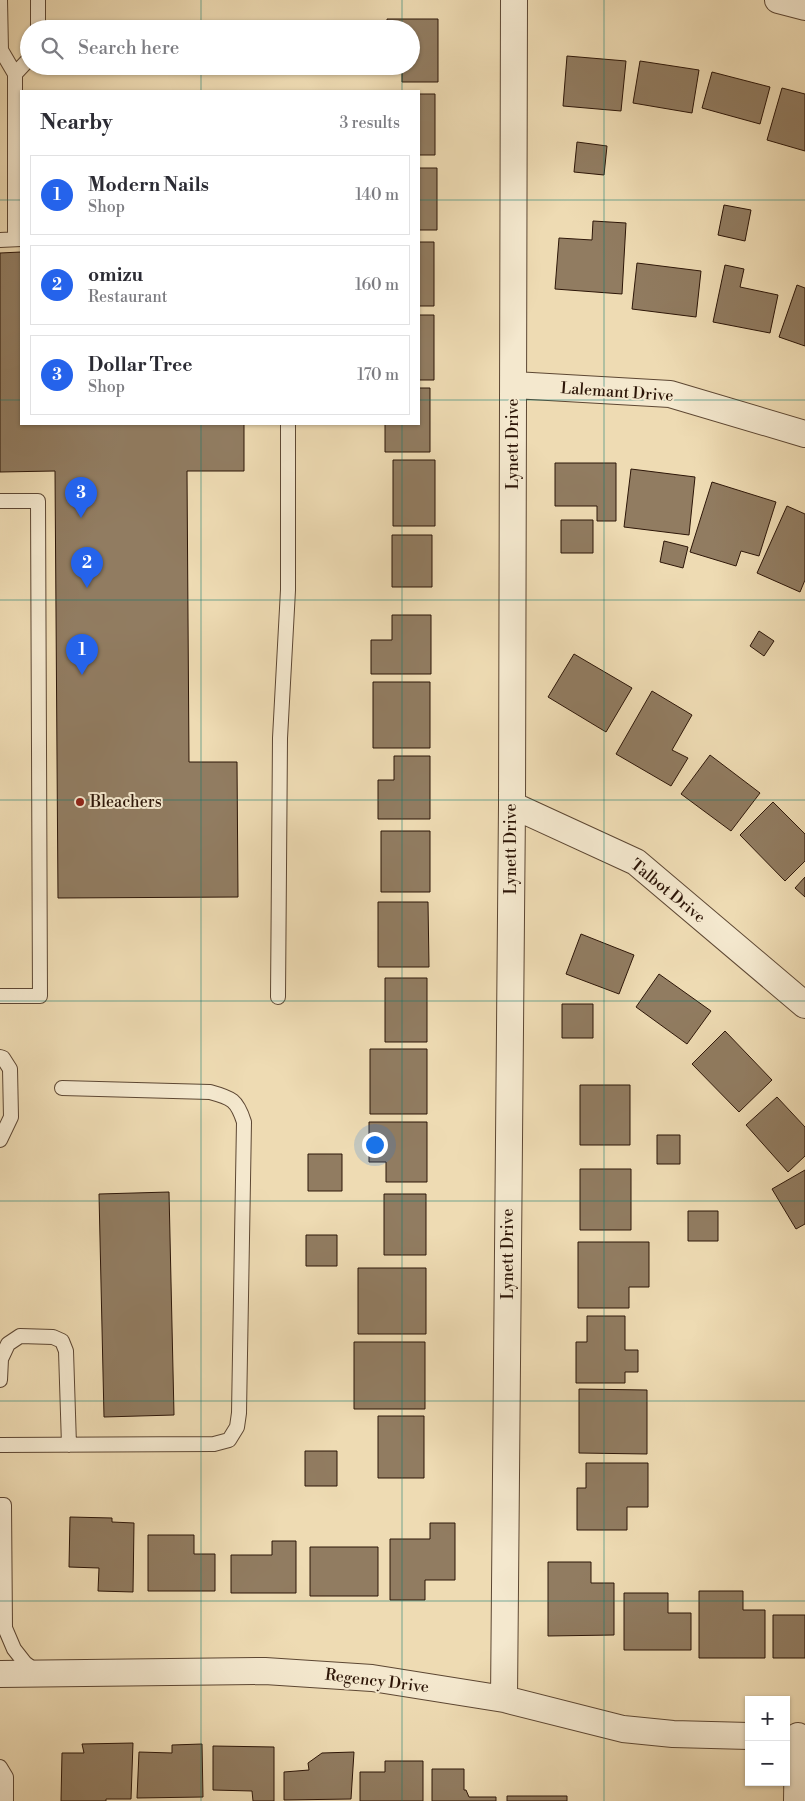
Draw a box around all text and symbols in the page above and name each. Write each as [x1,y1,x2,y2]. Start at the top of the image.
search box [20,20,420,75]
icon: search [38,34,66,62]
text: Search here [78,36,179,60]
text: Nearby [40,110,113,136]
text: 3 results [339,113,400,133]
text: Modern Nails [88,173,209,197]
text: 1 [53,185,61,205]
text: 140 m [355,185,399,205]
text: Shop [88,197,125,217]
text: omizu [88,263,143,287]
text: 2 [52,275,62,295]
text: 160 m [355,275,399,295]
text: Restaurant [88,287,167,307]
text: Dollar Tree [88,353,193,377]
text: 3 [52,365,62,385]
text: 170 m [357,365,399,385]
text: Shop [88,377,125,397]
street label: Lalemant Drive [560,378,674,406]
street label: Lynett Drive [503,399,523,489]
pin: 3 [65,477,97,518]
pin: 2 [71,547,103,588]
pin: 1 [66,634,98,675]
place label: Bleachers [89,792,162,812]
marker: Bleachers [74,796,86,808]
street label: Lynett Drive [501,804,521,894]
street label: Talbot Drive [626,855,710,927]
your location [362,1132,388,1158]
street label: Lynett Drive [498,1209,518,1299]
street label: Regency Drive [324,1665,430,1697]
map controls [745,1696,790,1786]
button: + [745,1696,790,1741]
button: − [745,1741,790,1786]

